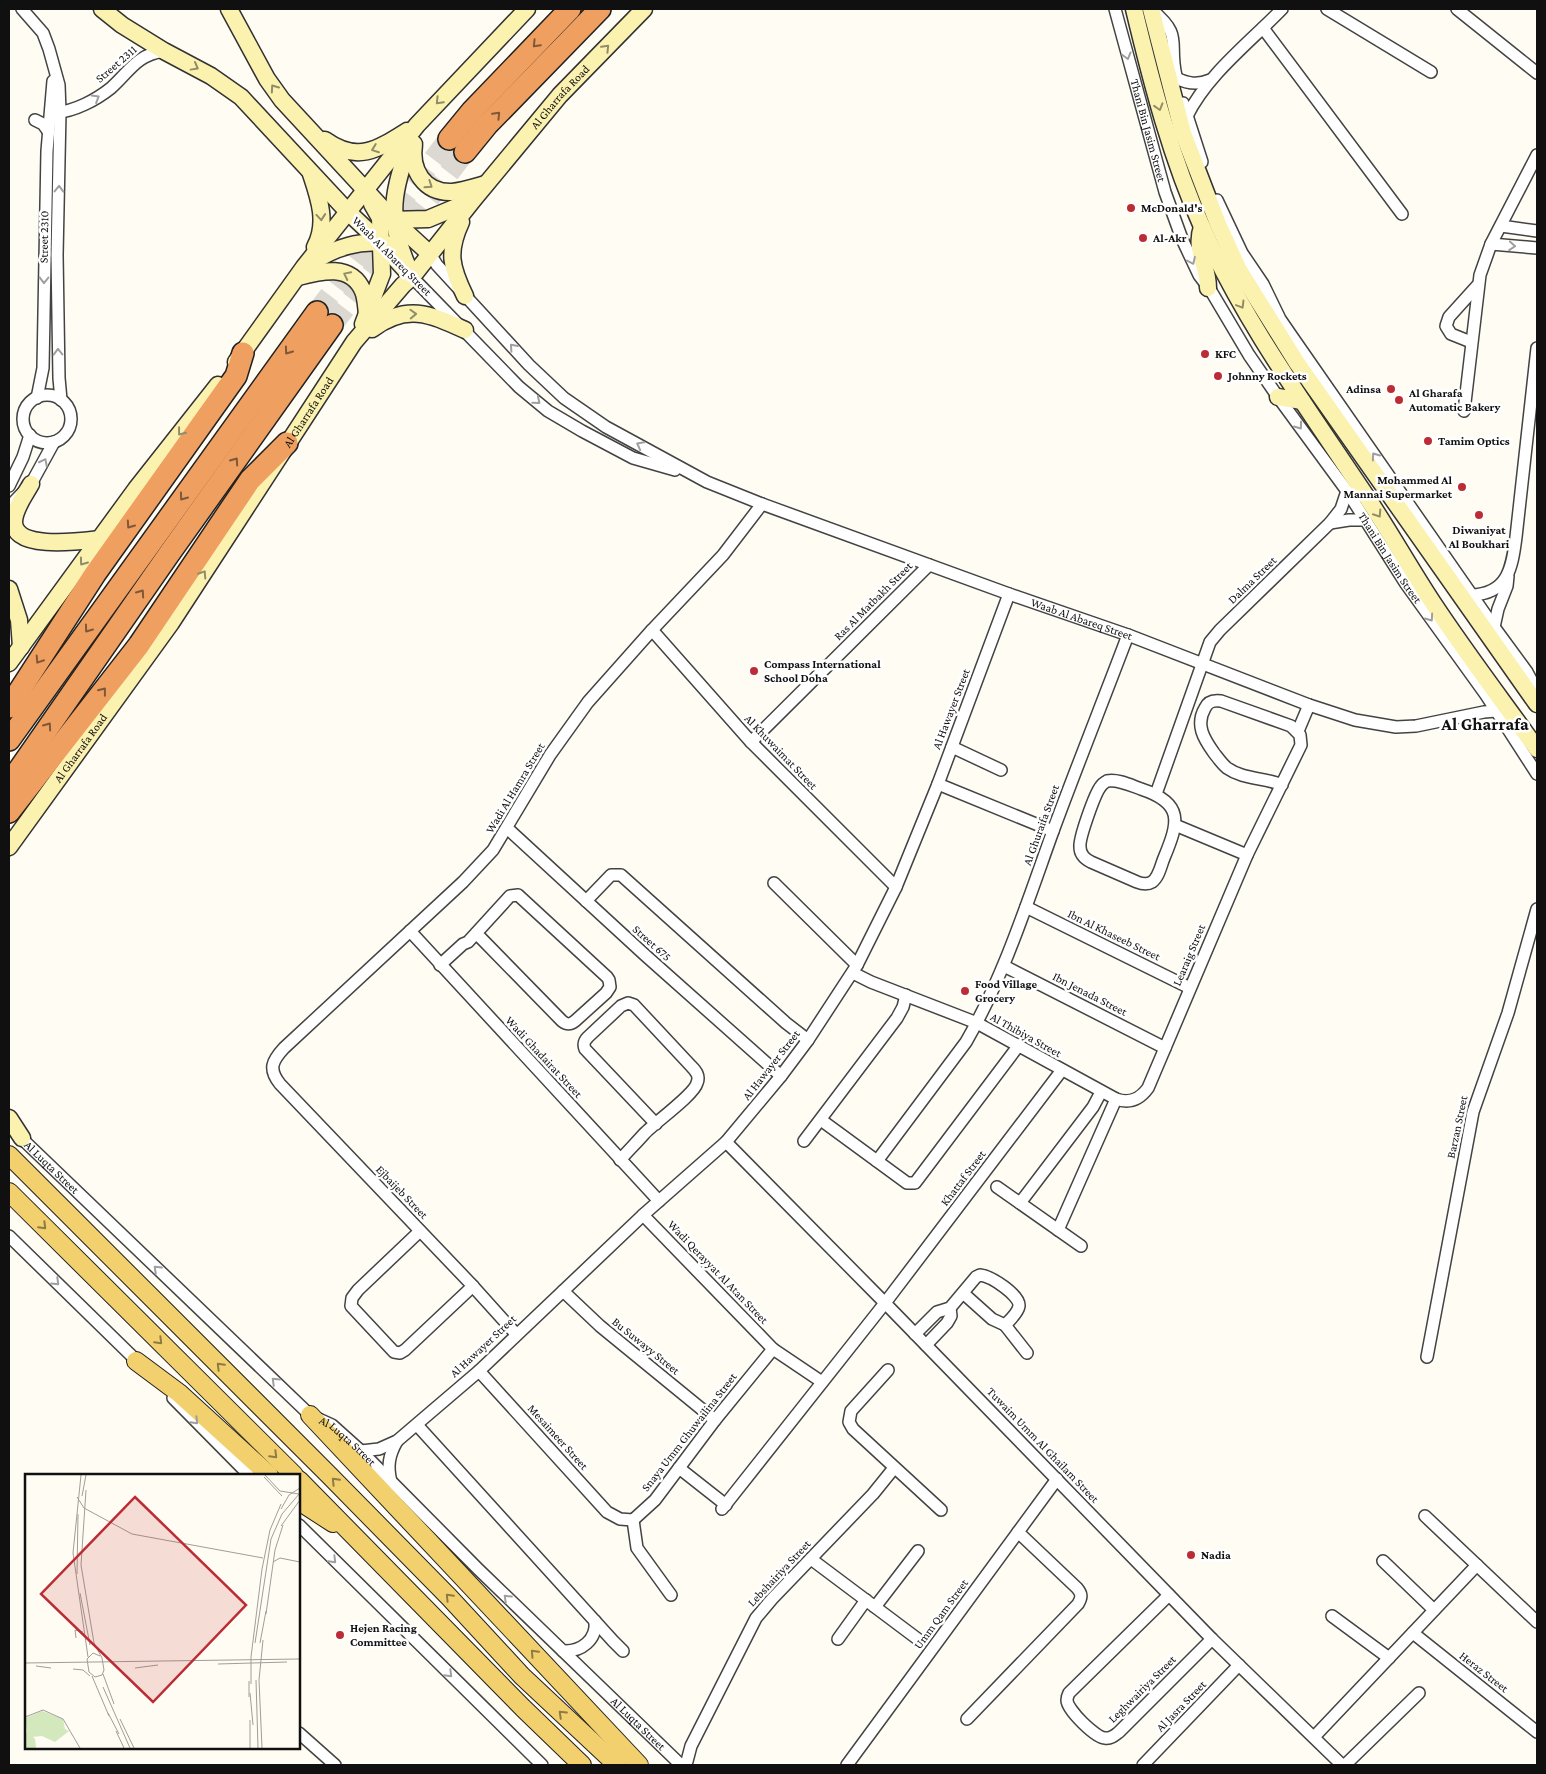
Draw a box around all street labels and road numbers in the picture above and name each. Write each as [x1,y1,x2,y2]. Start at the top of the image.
street label: Street 2311 [93,42,139,86]
street label: Al Gharrafa Road [528,62,593,132]
street label: Thani Bin Jasim Street [1128,78,1169,184]
street label: Street 2310 [37,210,51,263]
street label: Waab Al Abareq Street [349,213,435,299]
street label: Al Gharrafa Road [280,374,337,450]
street label: Thani Bin Jasim Street [1355,510,1425,607]
street label: Dalma Street [1225,553,1280,607]
street label: Ras Al Matbakh Street [831,558,916,643]
street label: Waab Al Abareq Street [1029,595,1135,643]
street label: Al Hawayer Street [929,666,973,751]
street label: Al Gharrafa Road [51,711,110,785]
street label: Al Khuwaimat Street [742,712,821,793]
street label: Wadi Al Hamra Street [482,739,548,836]
street label: Al Ghuraifa Street [1020,782,1062,867]
street label: Ibn Al Khaseeb Street [1065,906,1164,964]
street label: Learaig Street [1170,921,1209,988]
street label: Street 675 [630,922,674,964]
street label: Ibn Jenada Street [1050,969,1130,1019]
street label: Al Thibiya Street [988,1010,1065,1061]
street label: Wadi Ghadairat Street [503,1013,586,1101]
street label: Al Hawayer Street [739,1026,803,1103]
street label: Barzan Street [1444,1093,1471,1160]
street label: Al Luqta Street [21,1138,83,1197]
street label: Khattaf Street [937,1147,989,1209]
street label: Ejbaijeb Street [373,1162,432,1222]
street label: Wadi Qerayyat Al Atan Street [665,1217,772,1327]
street label: Al Hawayer Street [447,1311,520,1380]
street label: Bu Suwayy Street [609,1314,683,1378]
street label: Snaya Umm Ghuwailina Street [638,1369,740,1494]
street label: Tuwaim Umm Al Ghailam Street [984,1384,1103,1506]
street label: Mesaimeer Street [525,1401,592,1473]
street label: Al Luqta Street [317,1413,379,1470]
street label: Lebshairiya Street [745,1536,814,1609]
street label: Umm Qam Street [911,1576,972,1652]
street label: Heraz Street [1457,1649,1512,1696]
street label: Leghwairiya Street [1105,1652,1179,1726]
street label: Al Jasra Street [1153,1677,1210,1735]
street label: Al Luqta Street [608,1694,669,1754]

